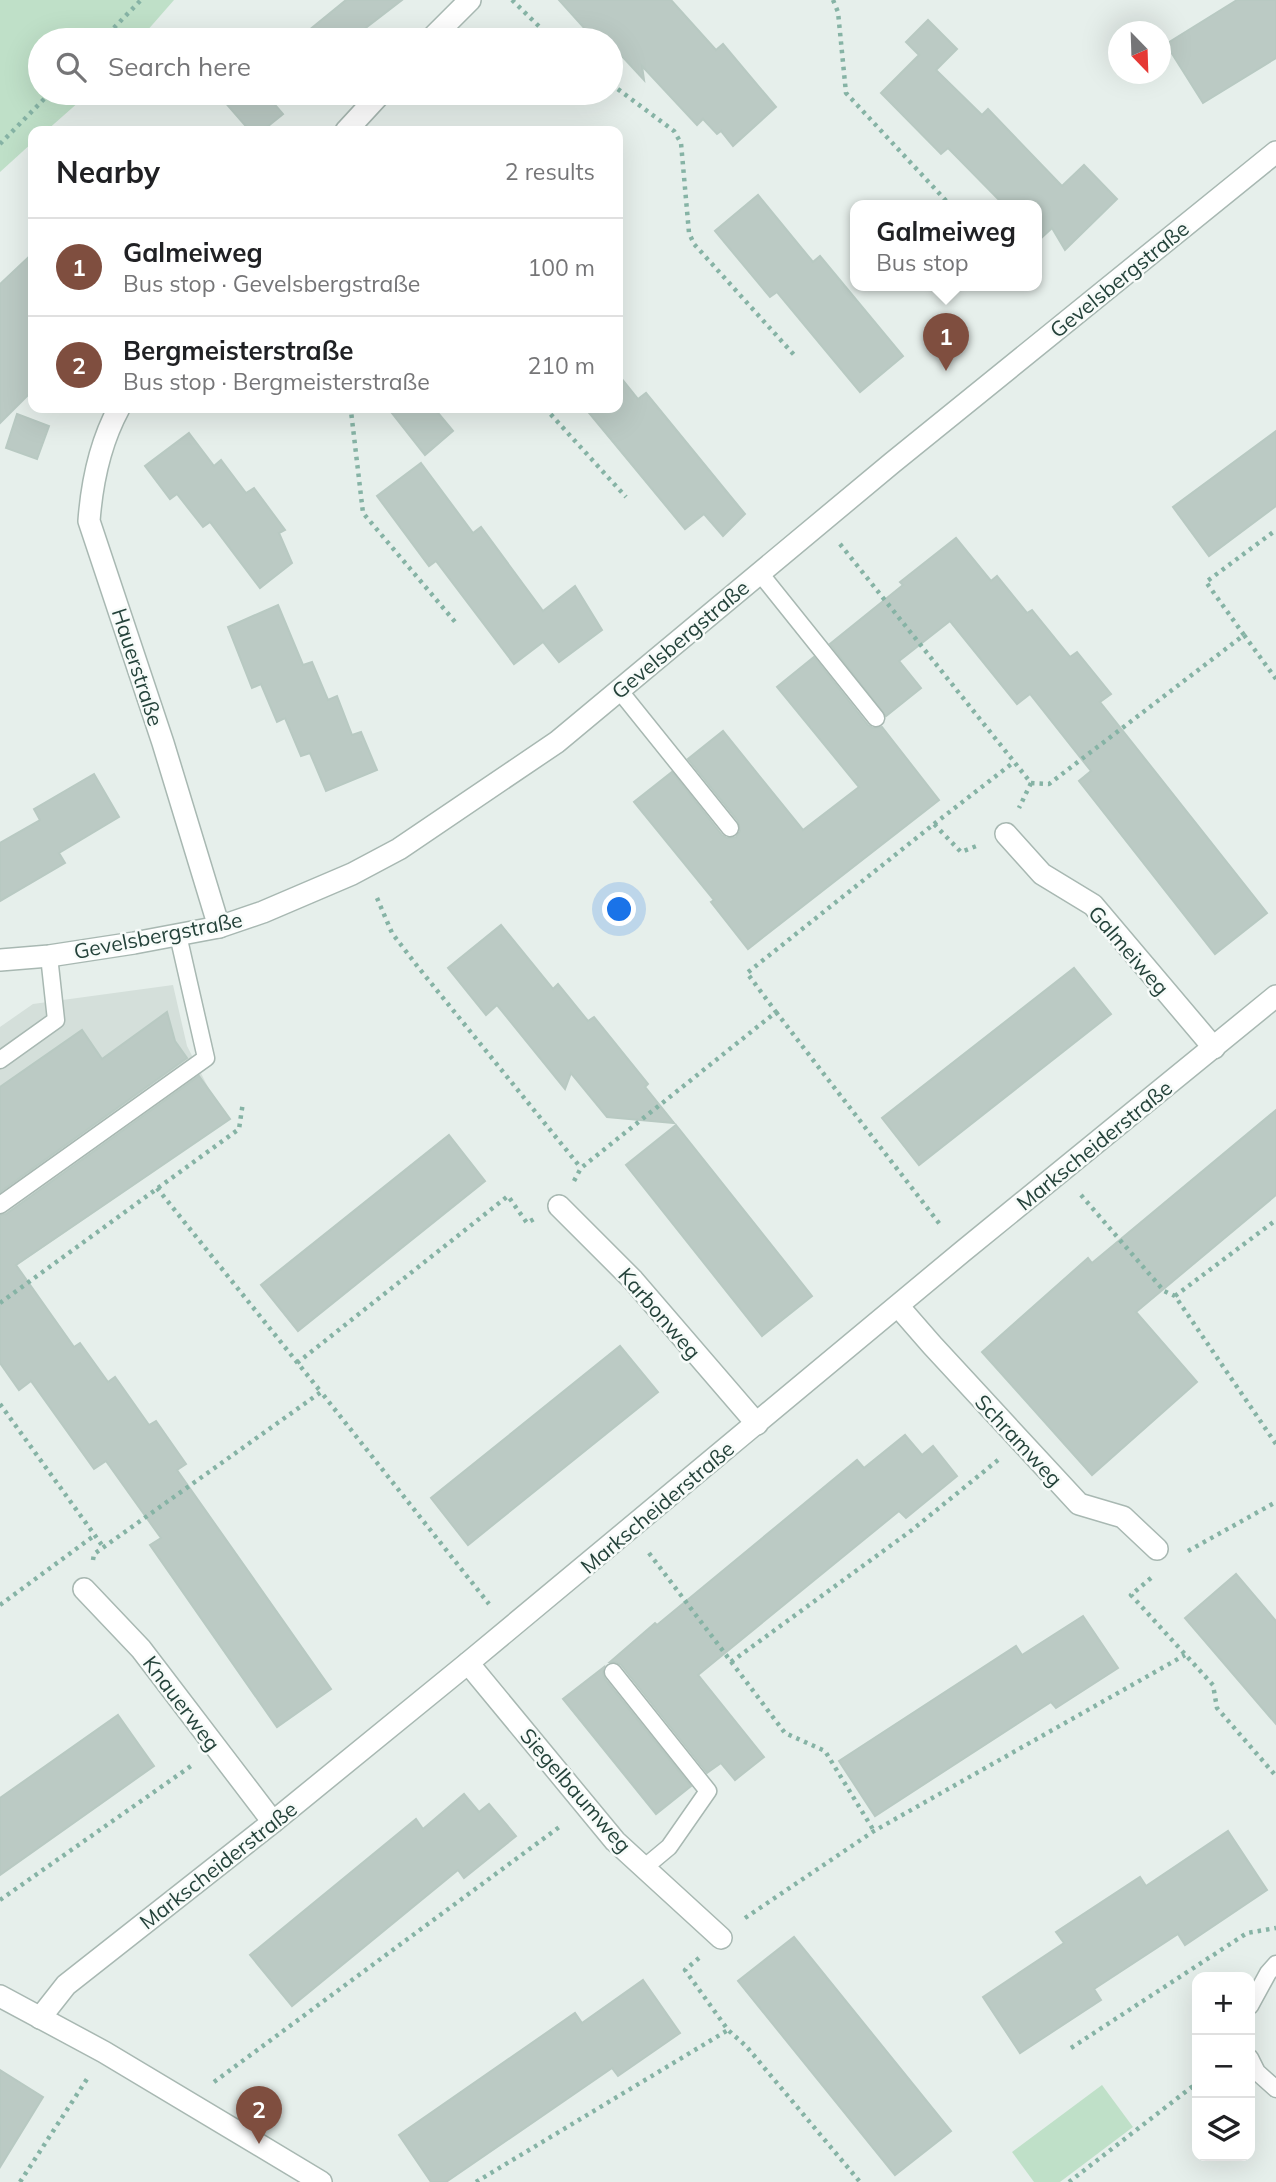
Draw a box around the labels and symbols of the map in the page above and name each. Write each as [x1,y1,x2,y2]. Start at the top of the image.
north arrow [1108,21,1171,84]
street label: Gevelsbergstraße [1044,215,1194,343]
pin: 1 [923,313,969,371]
street label: Gevelsbergstraße [606,574,754,704]
street label: Hauerstraße [107,605,169,729]
your location [602,892,636,926]
street label: Galmeiweg [1083,900,1175,1000]
street label: Gevelsbergstraße [72,906,244,964]
street label: Markscheiderstraße [1011,1074,1177,1216]
street label: Karbonweg [613,1262,707,1364]
street label: Schramweg [970,1389,1068,1491]
street label: Markscheiderstraße [575,1435,739,1579]
street label: Knauerweg [138,1650,226,1756]
street label: Siegelbaumweg [515,1722,637,1858]
street label: Markscheiderstraße [134,1796,302,1934]
pin: 2 [236,2086,282,2144]

